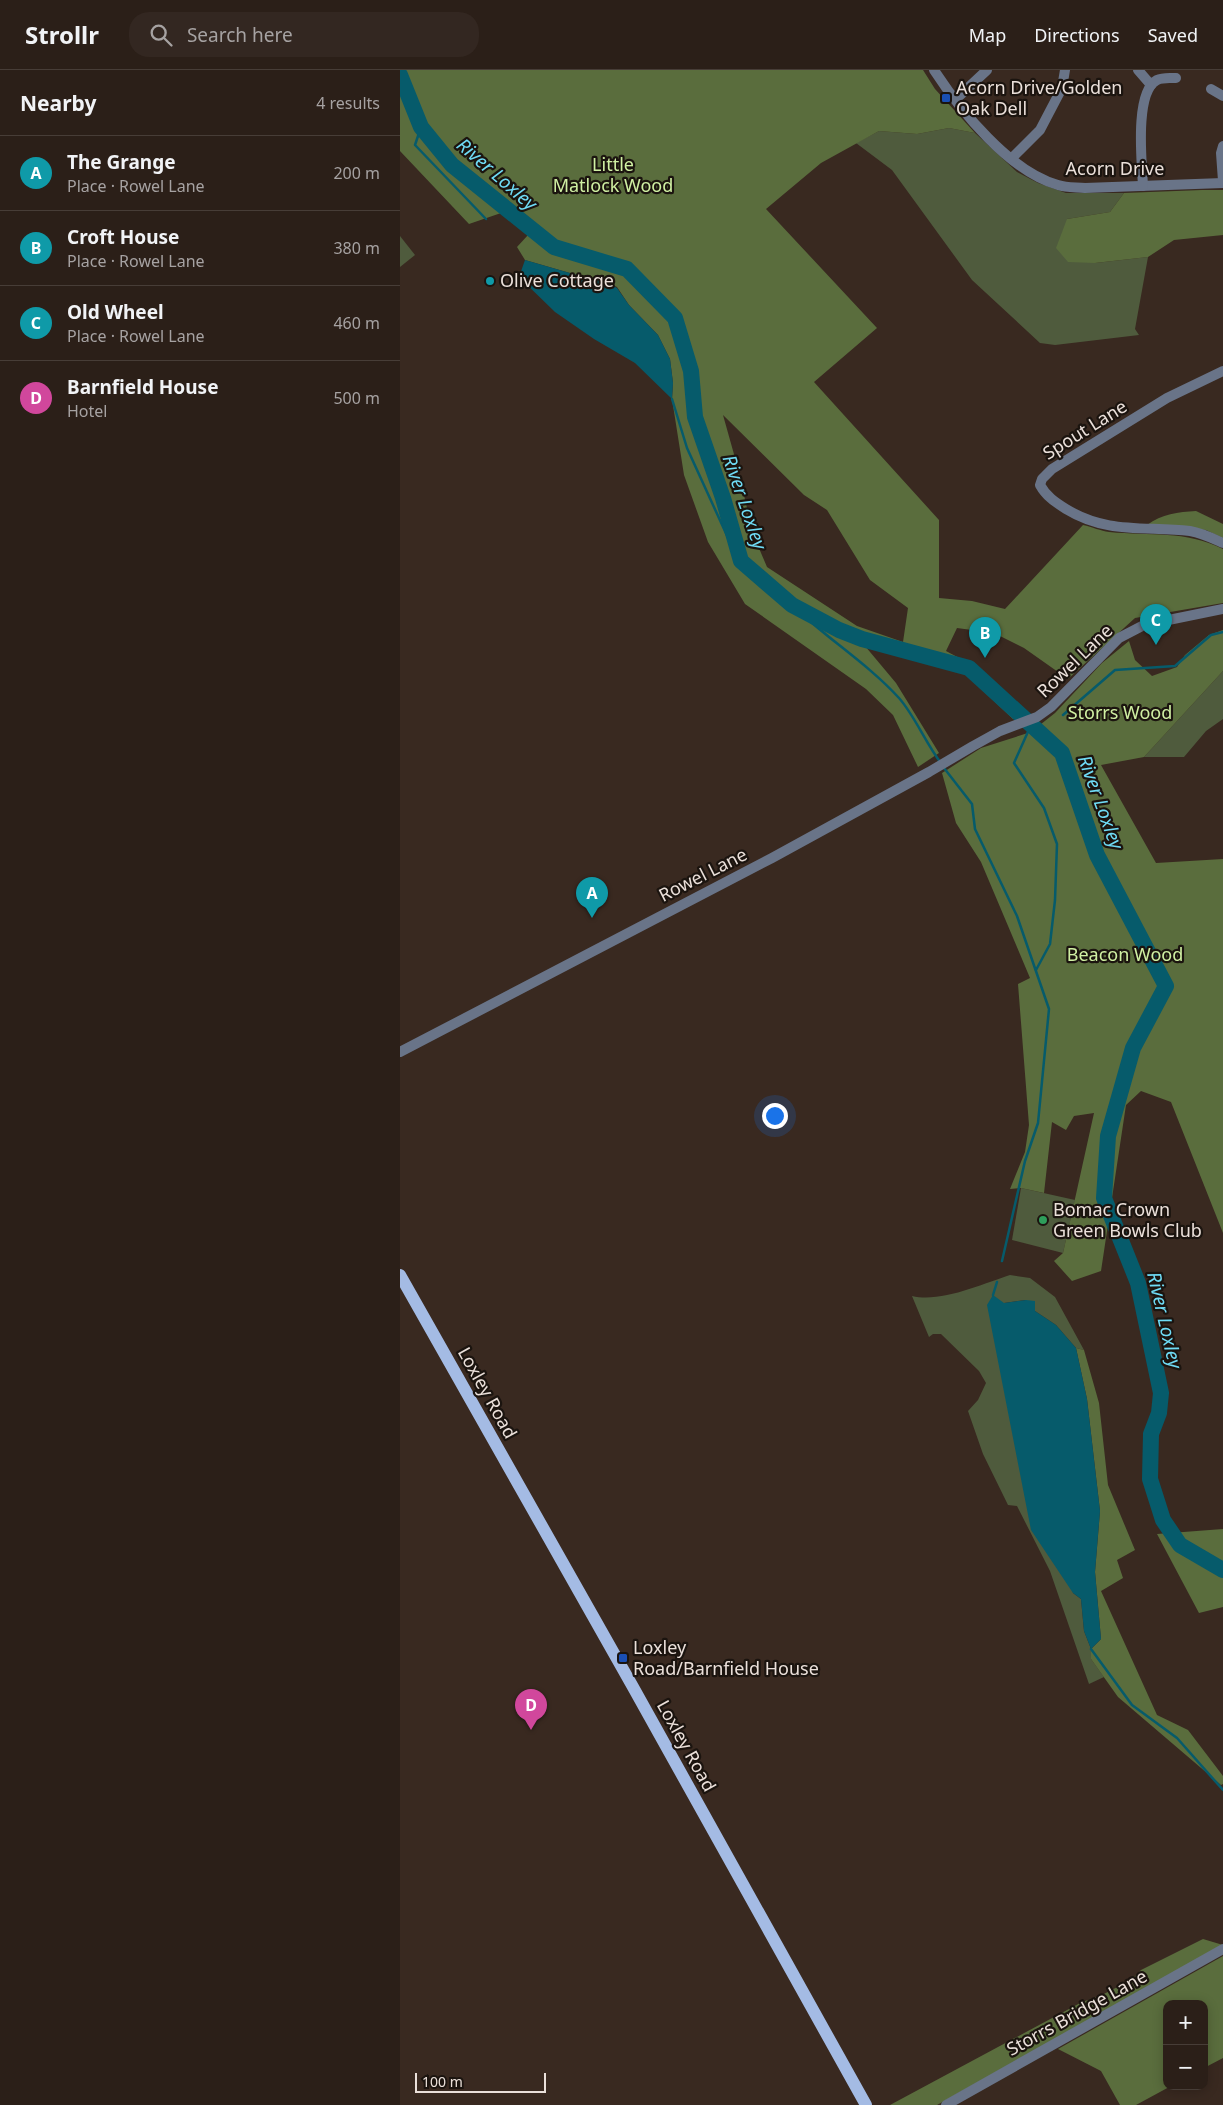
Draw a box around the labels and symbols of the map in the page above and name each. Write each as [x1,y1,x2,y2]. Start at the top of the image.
place label: Acorn Drive/Golden Oak Dell [956,75,1122,120]
marker: Acorn Drive/Golden Oak Dell [940,92,952,104]
water label: River Loxley [451,132,544,217]
park label: Little Matlock Wood [553,152,673,197]
street label: Acorn Drive [1066,156,1164,180]
place label: Olive Cottage [500,268,614,292]
marker: Olive Cottage [484,275,496,287]
street label: Spout Lane [1038,394,1131,464]
water label: River Loxley [717,451,774,554]
pin: C [1140,604,1172,645]
pin: B [969,617,1001,658]
street label: Rowel Lane [1031,618,1117,702]
park label: Storrs Wood [1068,700,1172,724]
water label: River Loxley [1072,751,1130,854]
street label: Rowel Lane [654,842,751,907]
pin: A [576,877,608,918]
park label: Beacon Wood [1067,942,1183,966]
your location [762,1103,788,1129]
place label: Bomac Crown Green Bowls Club [1053,1197,1202,1242]
marker: Bomac Crown Green Bowls Club [1037,1214,1049,1226]
water label: River Loxley [1141,1269,1189,1372]
street label: Loxley Road [453,1343,523,1443]
place label: Loxley Road/Barnfield House [633,1635,819,1680]
marker: Loxley Road/Barnfield House [617,1652,629,1664]
pin: D [515,1689,547,1730]
street label: Loxley Road [652,1696,722,1796]
street label: Storrs Bridge Lane [1002,1964,1151,2061]
scale bar [415,2070,546,2093]

